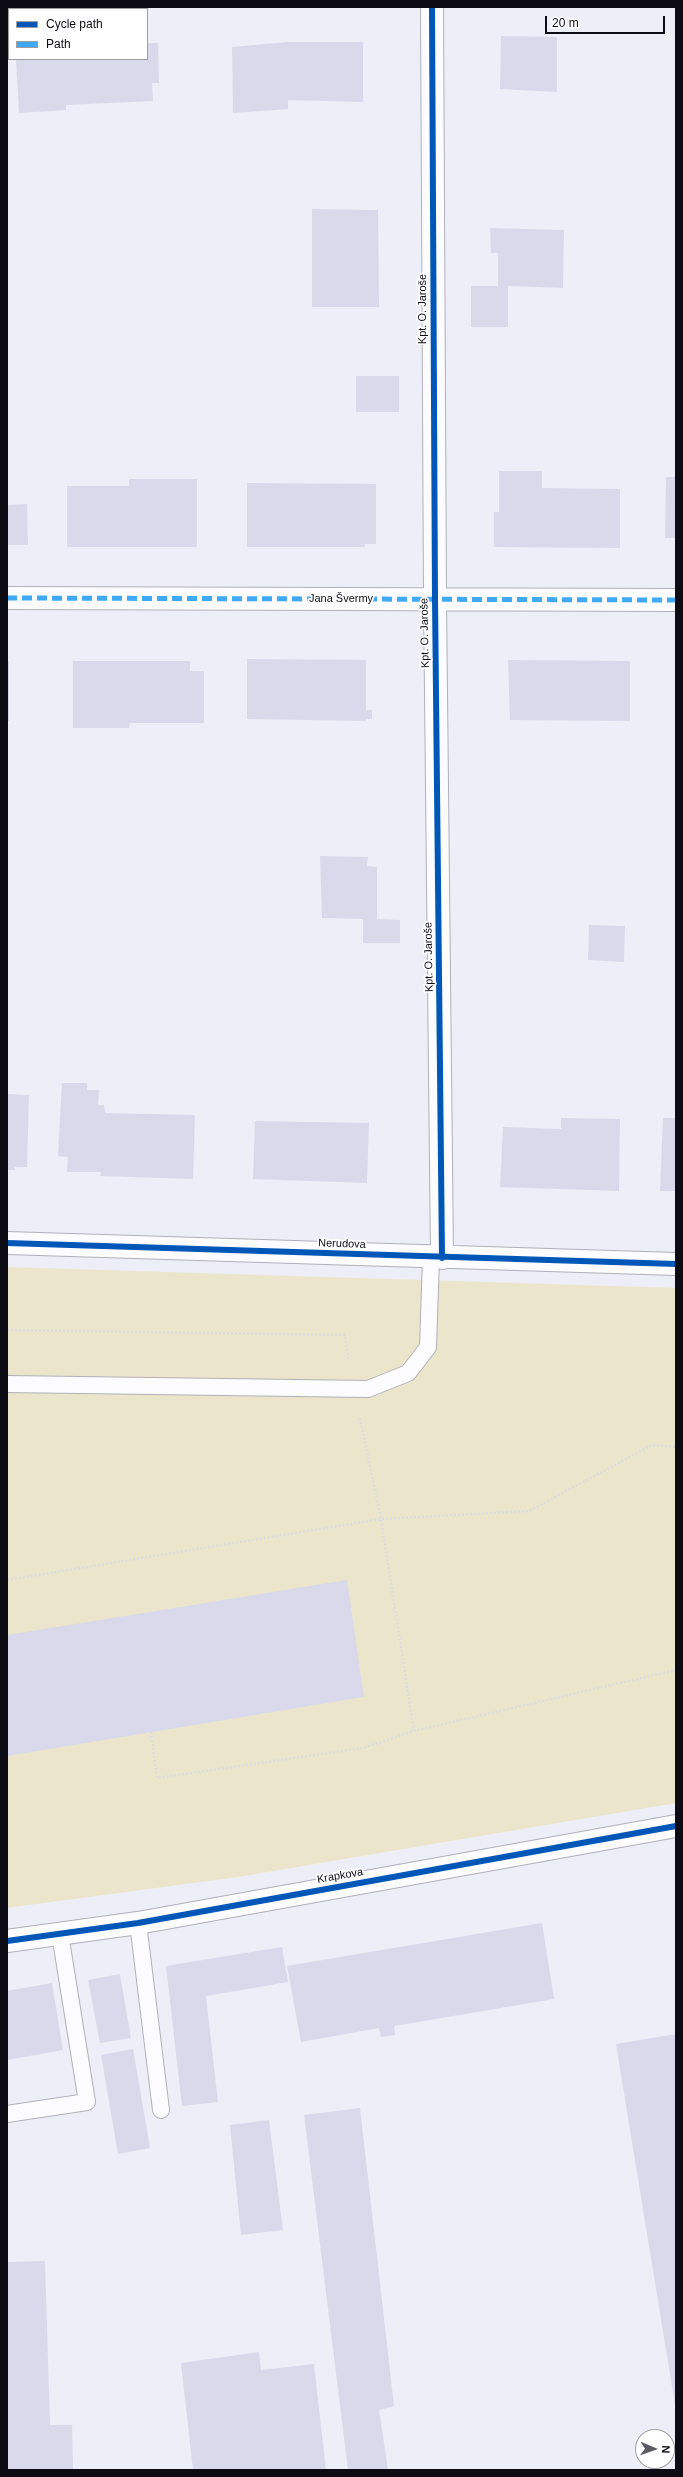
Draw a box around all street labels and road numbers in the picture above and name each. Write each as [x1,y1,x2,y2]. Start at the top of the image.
street label: Kpt. O. Jaroše [416,274,430,344]
street label: Jana Švermy [309,592,373,606]
street label: Kpt. O. Jaroše [418,598,432,668]
street label: Kpt. O. Jaroše [422,922,436,992]
street label: Nerudova [318,1237,366,1251]
street label: Krapkova [316,1865,364,1887]

